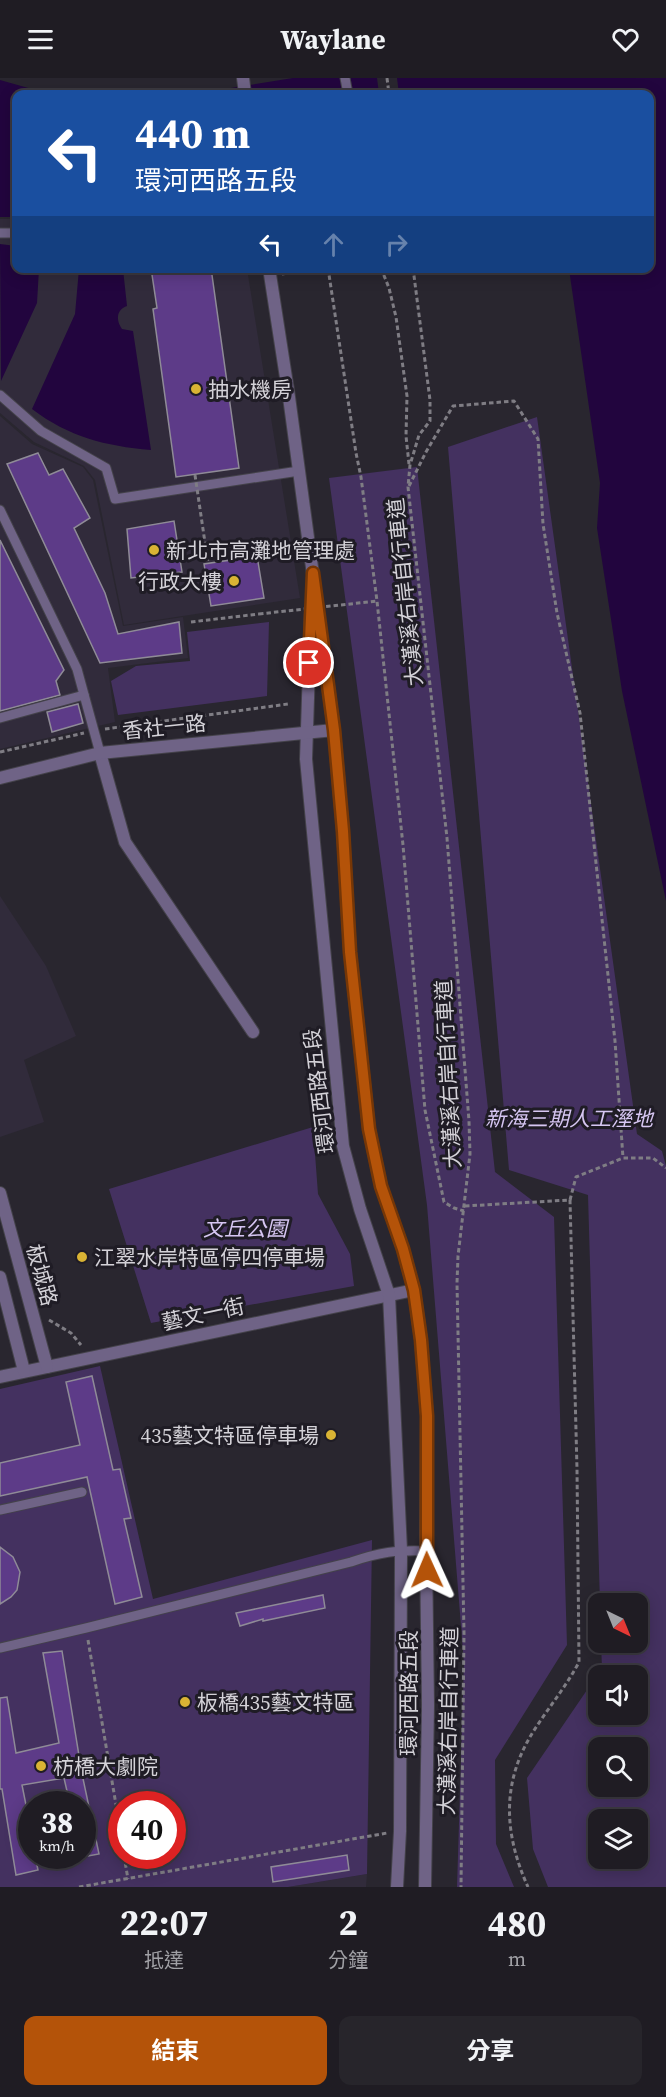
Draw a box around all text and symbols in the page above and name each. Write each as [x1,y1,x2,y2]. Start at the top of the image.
text: Waylane [280,21,386,58]
icon: menu [24,23,57,56]
icon: heart [609,23,642,56]
text: 440 m [135,104,250,162]
icon: left [36,114,114,192]
text: 環河西路五段 [135,162,297,199]
icon: left [254,228,287,261]
icon: ahead [317,228,350,261]
icon: right [380,228,413,261]
place label: 抽水機房 [208,375,292,404]
marker: 抽水機房 [189,382,203,396]
street label: 大漢溪右岸自行車道 [381,497,429,687]
place label: 新北市高灘地管理處 [166,536,355,565]
marker: 新北市高灘地管理處 [147,543,161,557]
place label: 行政大樓 [138,567,222,596]
marker: 行政大樓 [227,574,241,588]
pin [283,637,334,688]
icon: arrive [292,646,325,679]
street label: 香社一路 [121,708,207,746]
street label: 大漢溪右岸自行車道 [429,979,467,1169]
street label: 環河西路五段 [297,1027,341,1155]
park label: 新海三期人工溼地 [485,1104,655,1133]
park label: 文丘公園 [203,1214,290,1243]
street label: 板城路 [20,1241,64,1309]
place label: 江翠水岸特區停四停車場 [94,1243,325,1272]
marker: 江翠水岸特區停四停車場 [75,1250,89,1264]
street label: 藝文一街 [159,1291,247,1337]
place label: 435藝文特區停車場 [141,1421,319,1450]
marker: 435藝文特區停車場 [324,1428,338,1442]
position arrow [395,1538,459,1602]
north arrow [588,1593,648,1653]
map controls [588,1593,648,1869]
street label: 大漢溪右岸自行車道 [432,1626,464,1816]
street label: 環河西路五段 [394,1630,423,1756]
button: sound [588,1665,648,1725]
place label: 板橋435藝文特區 [197,1688,355,1717]
marker: 板橋435藝文特區 [178,1695,192,1709]
button: search [588,1737,648,1797]
place label: 枋橋大劇院 [53,1752,158,1781]
marker: 枋橋大劇院 [34,1759,48,1773]
speed limit sign: 40 [108,1791,186,1869]
text: 38 [41,1802,73,1843]
button: layers [588,1809,648,1869]
text: km/h [39,1835,75,1856]
text: 22:07 [120,1898,209,1947]
text: 2 [338,1898,358,1947]
text: 480 [488,1899,546,1948]
text: m [508,1945,526,1973]
text: 抵達 [144,1946,184,1974]
text: 分鐘 [328,1946,368,1974]
button: 結束 [24,2016,327,2085]
button: 分享 [339,2016,642,2085]

